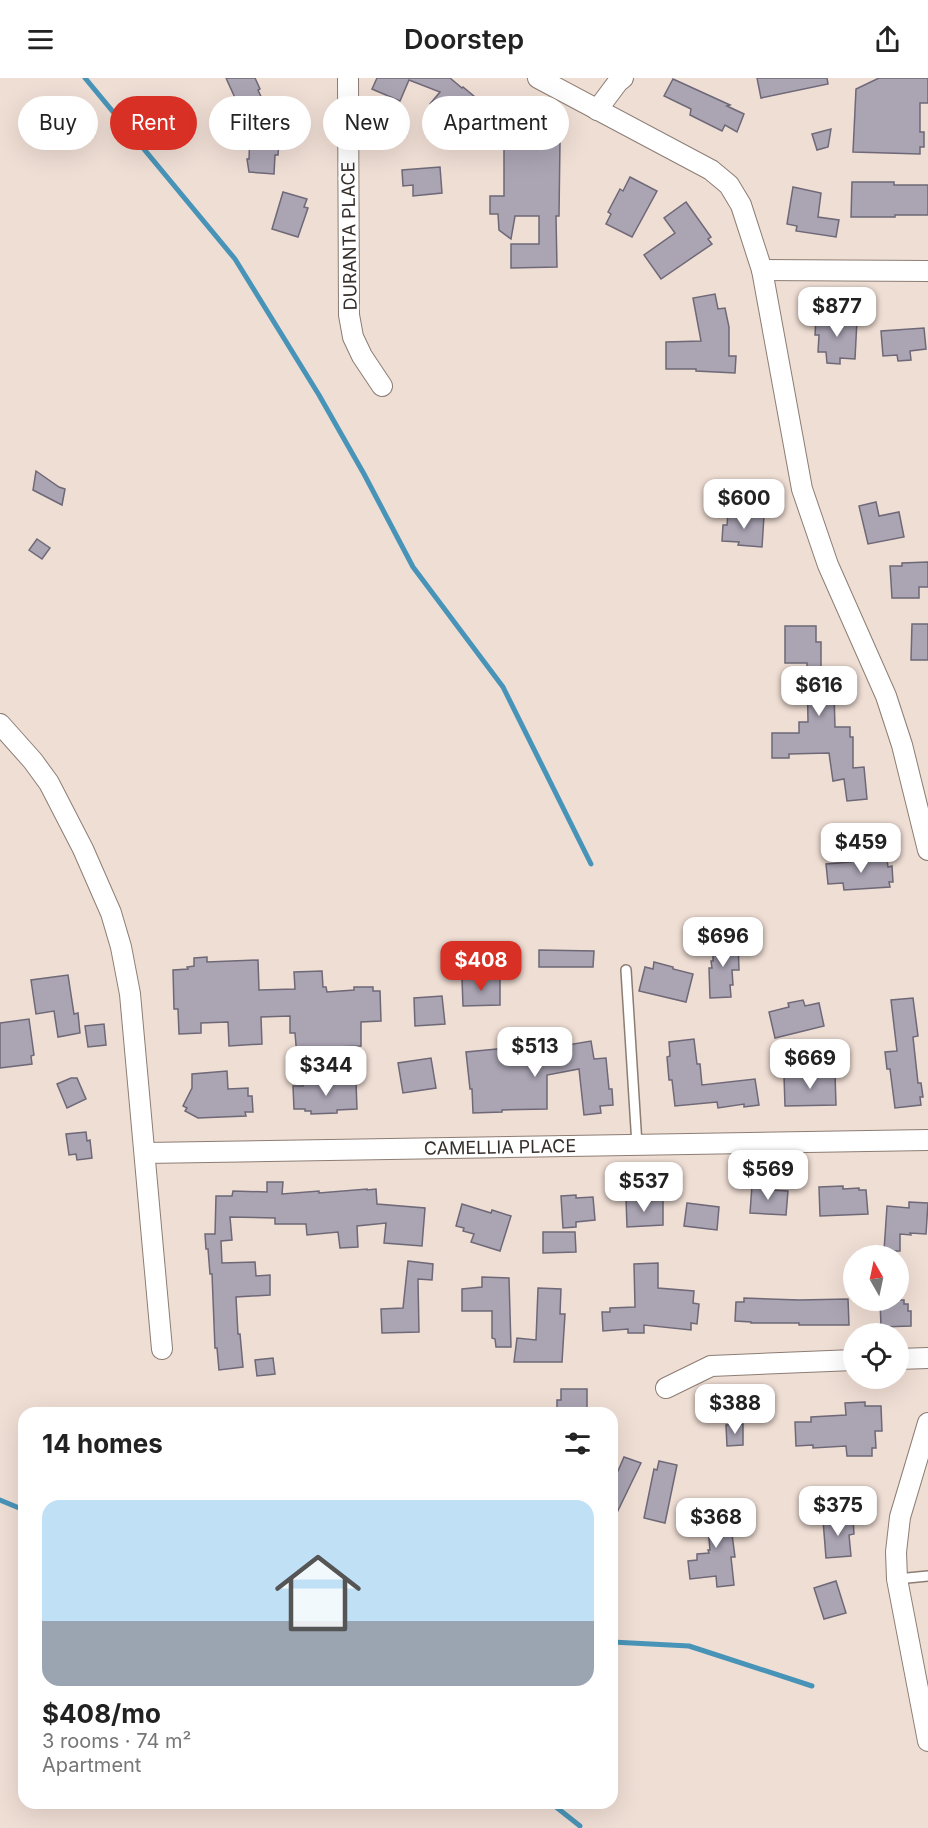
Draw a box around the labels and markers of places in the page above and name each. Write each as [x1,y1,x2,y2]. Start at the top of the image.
pin: $877 [801,287,873,338]
pin: $600 [708,479,780,530]
pin: $616 [783,666,855,717]
pin: $459 [825,823,897,874]
pin: $696 [687,917,759,968]
pin: $408 [445,941,517,992]
pin: $513 [499,1027,571,1078]
pin: $669 [774,1039,846,1090]
pin: $344 [290,1046,362,1097]
pin: $569 [732,1150,804,1201]
pin: $537 [608,1162,680,1213]
pin: $388 [699,1384,771,1435]
pin: $375 [802,1486,874,1537]
pin: $368 [680,1498,752,1549]

